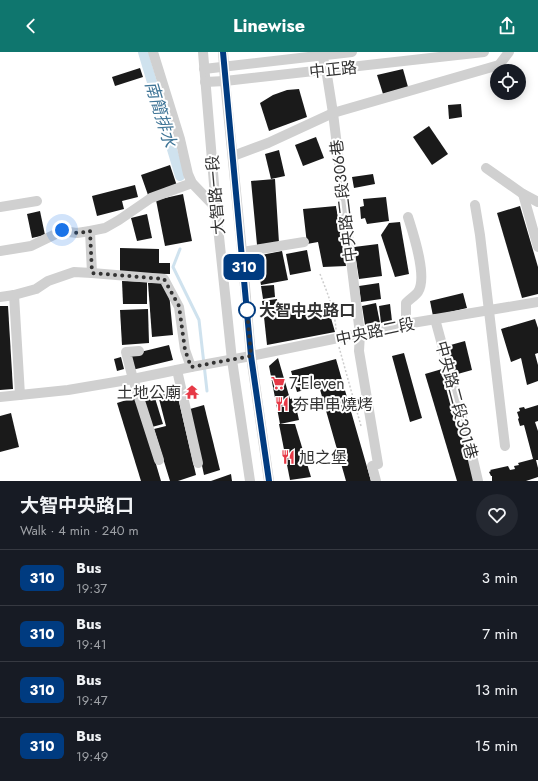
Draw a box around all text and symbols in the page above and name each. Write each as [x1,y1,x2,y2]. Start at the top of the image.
text: Linewise [233,13,305,39]
icon: back [20,15,42,37]
icon: share [496,15,518,37]
street label: 中正路 [308,56,358,83]
map controls [490,64,526,100]
button: locate [490,64,526,100]
water label: 南簡排水 [140,78,183,151]
street label: 中央路二段306巷 [325,138,362,264]
street label: 大智路一段 [201,154,230,236]
your location [52,220,72,240]
line badge: 310 [221,254,267,280]
text: 310 [231,257,257,277]
place label: 大智中央路口 [259,299,355,322]
marker: 大智中央路口 [238,301,256,319]
street label: 中央路二段 [334,312,417,351]
street label: 中央路二段301巷 [430,338,483,462]
place label: 7-Eleven [289,372,345,395]
supermarket icon: 7-Eleven [270,375,286,391]
place label: 土地公廟 [117,381,181,404]
temple icon: 土地公廟 [184,384,200,400]
place label: 夯串串燒烤 [293,393,373,416]
restaurant icon: 夯串串燒烤 [274,396,290,412]
place label: 旭之堡 [299,446,347,469]
restaurant icon: 旭之堡 [280,449,296,465]
text: 大智中央路口 [20,492,134,519]
button: heart [476,494,518,536]
text: Walk · 4 min · 240 m [20,521,139,540]
text: Bus [76,557,101,579]
text: 3 min [482,567,518,589]
text: 310 [29,568,55,588]
text: 19:37 [76,579,107,598]
text: Bus [76,613,101,635]
text: 7 min [482,623,518,645]
text: 310 [29,624,55,644]
text: 19:41 [76,635,107,654]
text: Bus [76,669,101,691]
text: 13 min [475,679,518,701]
text: 310 [29,680,55,700]
text: 19:47 [76,691,108,710]
text: Bus [76,725,101,747]
text: 15 min [475,735,518,757]
text: 310 [29,736,55,756]
text: 19:49 [76,747,108,766]

